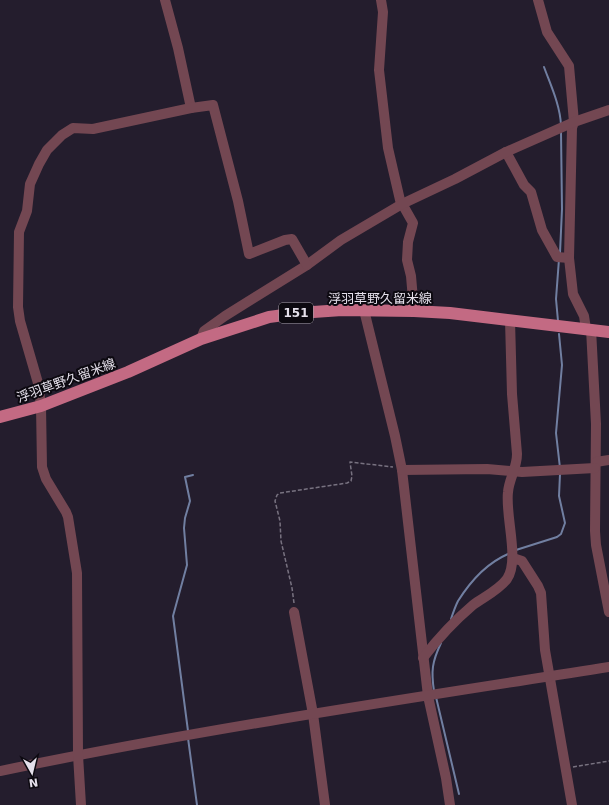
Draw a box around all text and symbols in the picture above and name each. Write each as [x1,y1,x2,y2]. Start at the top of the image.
street label: 浮羽草野久留米線 [328,291,432,306]
road number: 151 [279,303,313,323]
street label: 浮羽草野久留米線 [15,356,118,405]
north arrow [12,753,52,793]
text: N [28,775,39,789]

